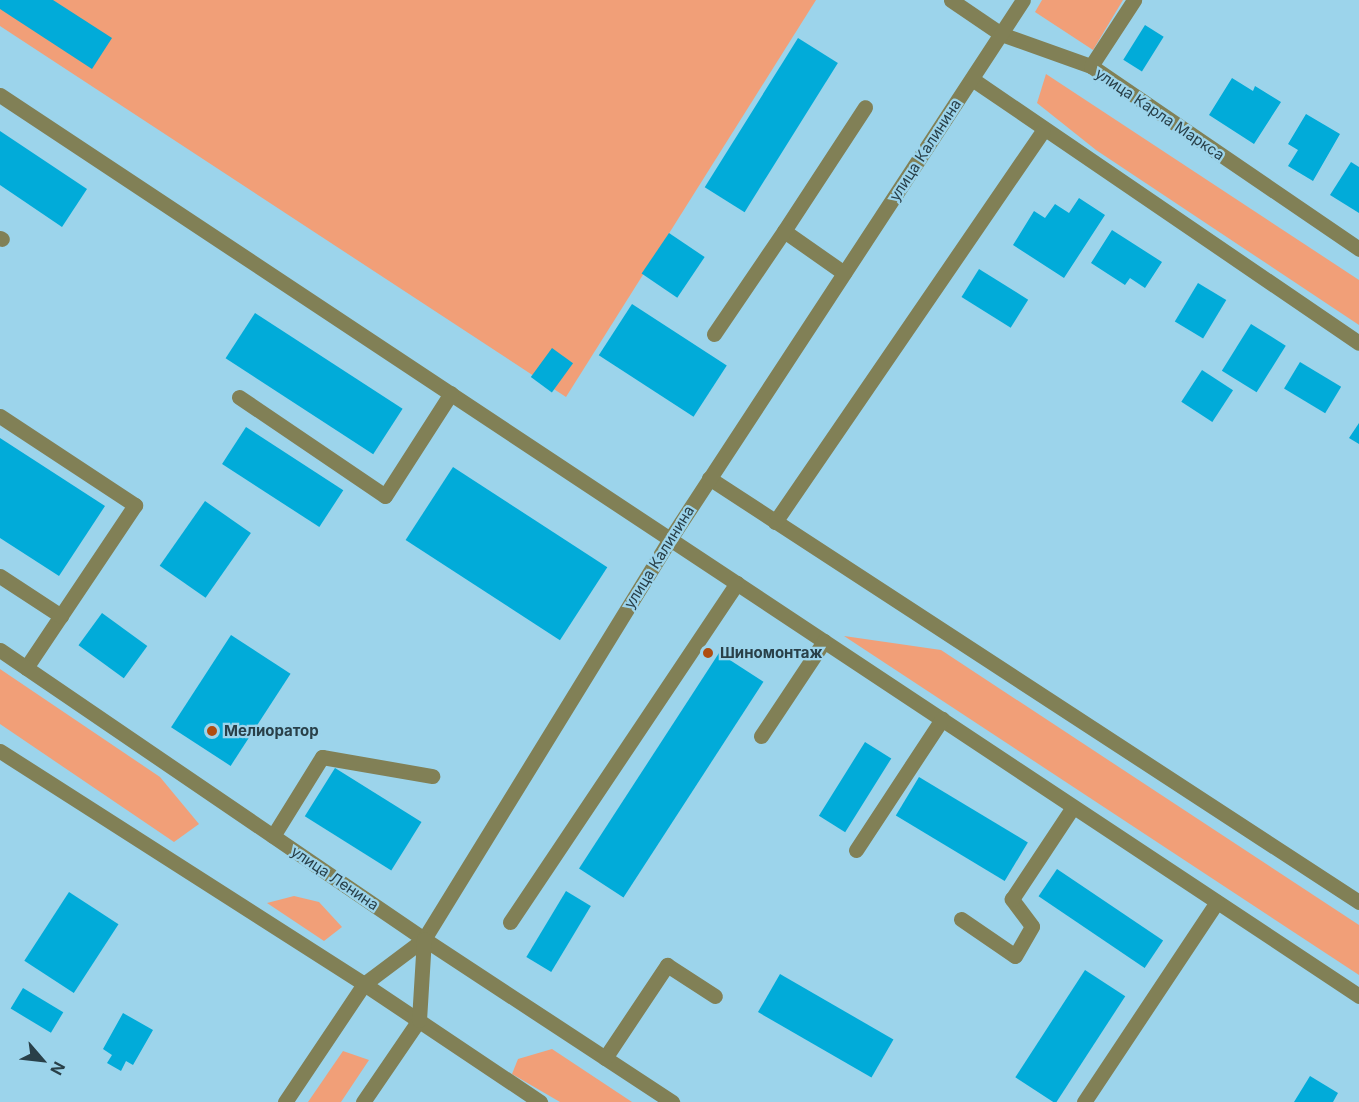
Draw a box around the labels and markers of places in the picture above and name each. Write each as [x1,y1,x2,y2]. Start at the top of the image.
place label: Шиномонтаж [720,644,823,662]
marker: Шиномонтаж [701,646,715,660]
place label: Мелиоратор [224,722,319,740]
marker: Мелиоратор [205,724,219,738]

